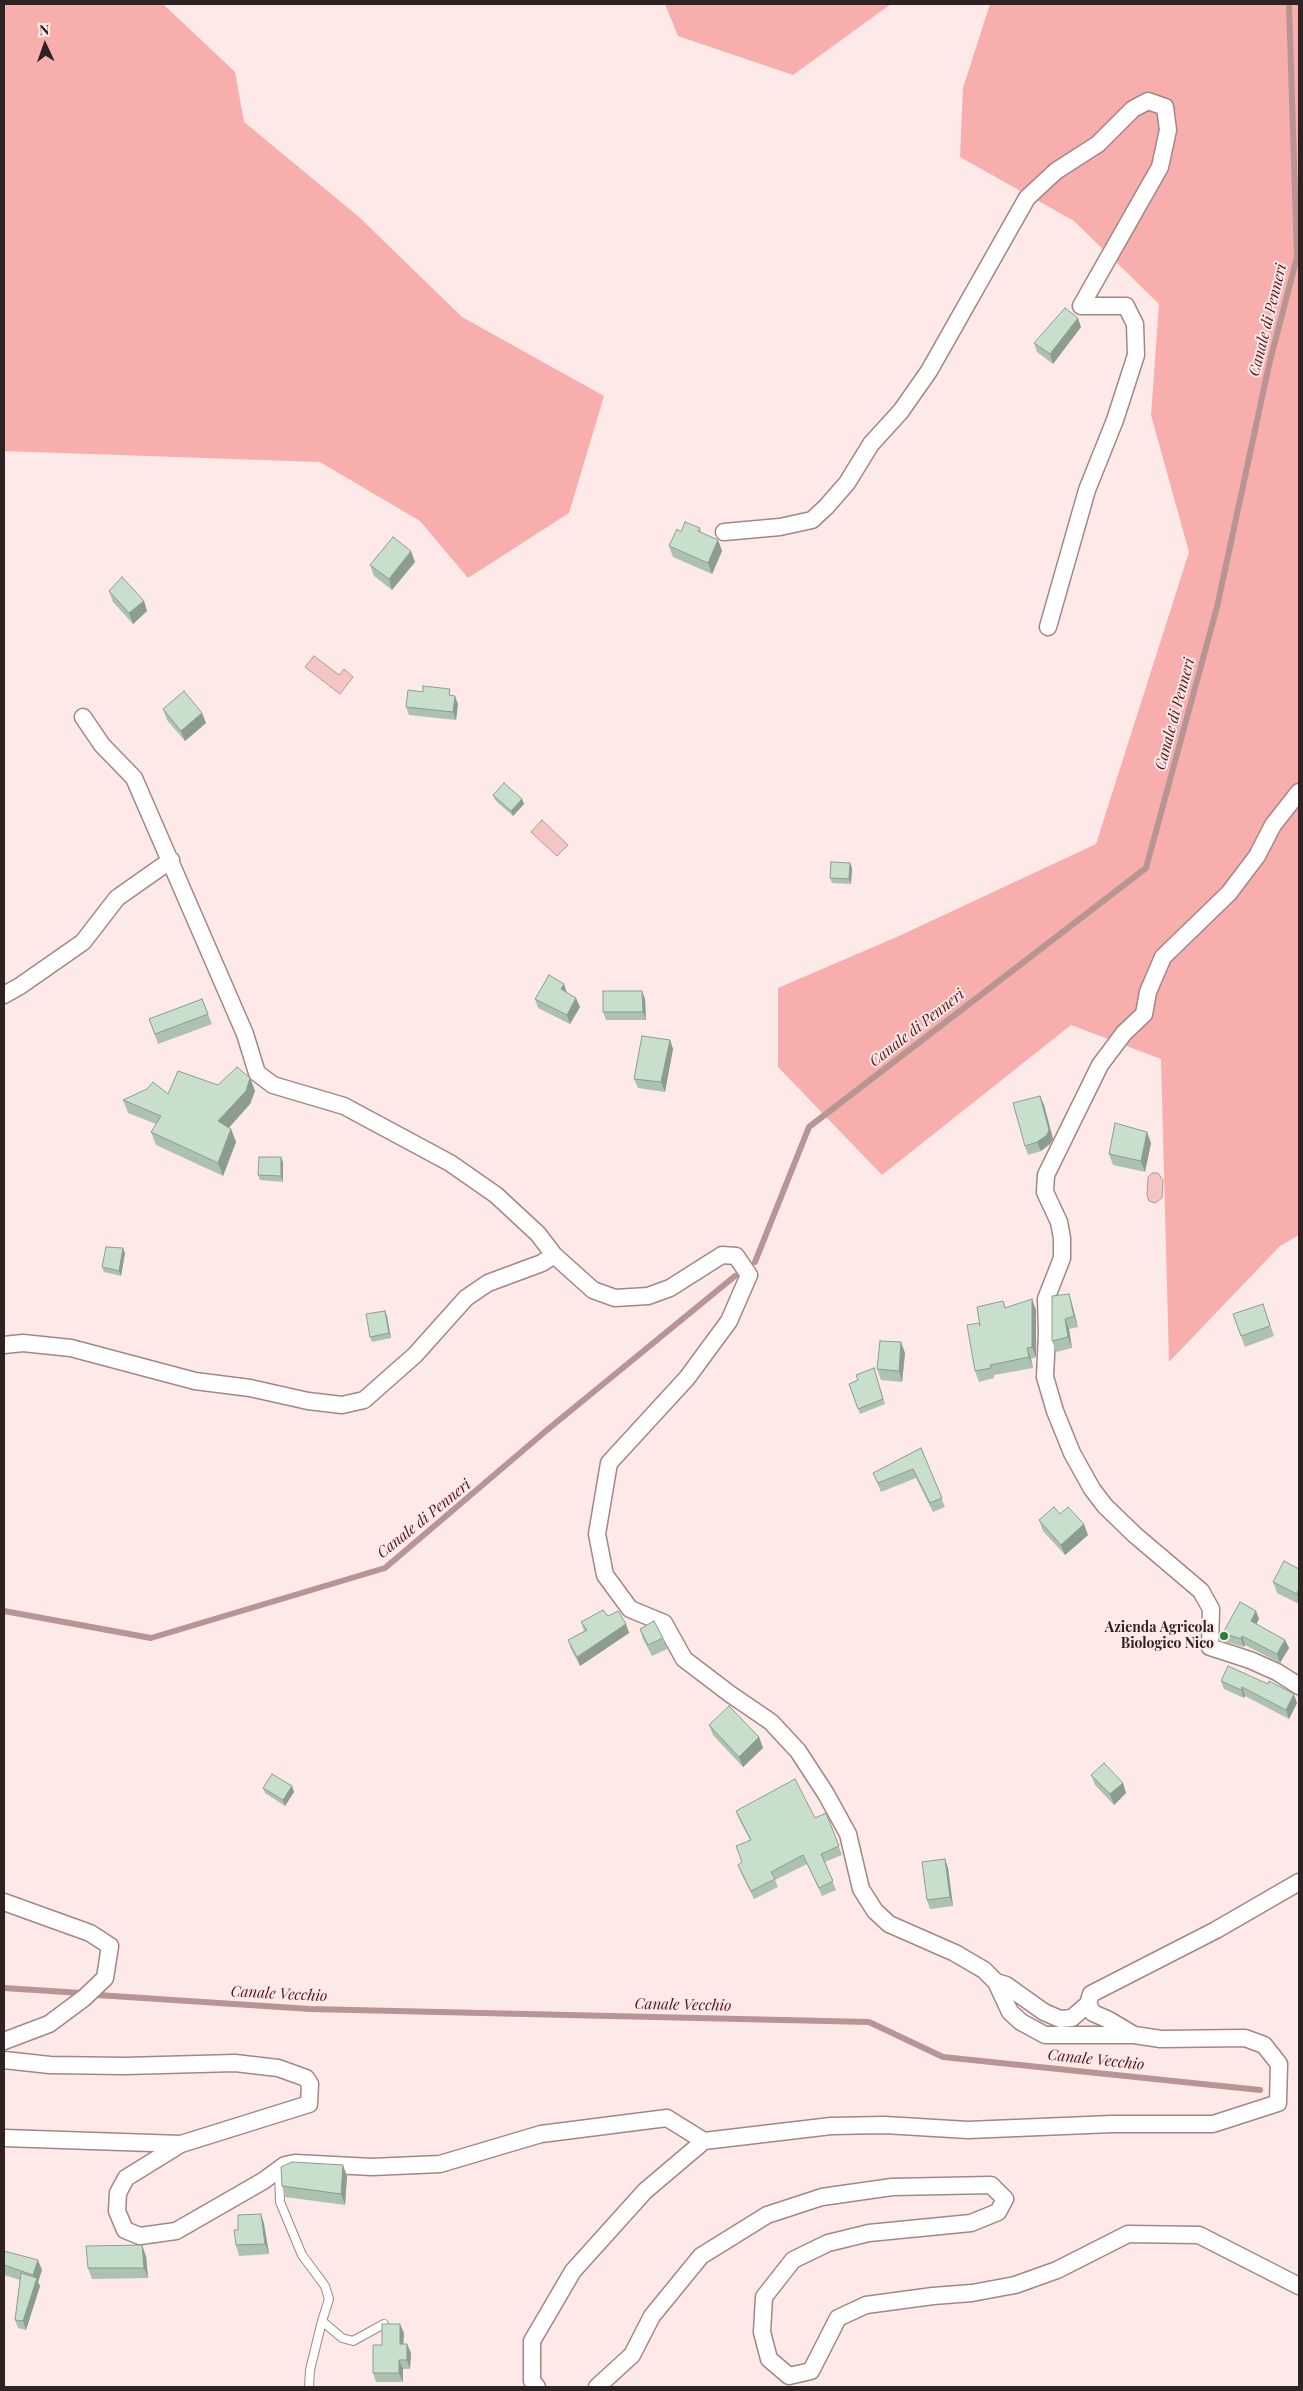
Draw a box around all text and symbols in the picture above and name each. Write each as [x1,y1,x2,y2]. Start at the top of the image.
north arrow [20,20,70,70]
text: N [39,20,50,39]
water label: Canale di Penneri [1245,262,1291,378]
water label: Canale di Penneri [1151,656,1199,772]
water label: Canale di Penneri [866,985,968,1071]
water label: Canale di Penneri [374,1476,474,1562]
place label: Azienda Agricola Biologico Nico [1105,1620,1214,1652]
marker: Azienda Agricola Biologico Nico [1218,1630,1230,1642]
water label: Canale Vecchio [230,1982,328,2006]
water label: Canale Vecchio [634,1995,732,2015]
water label: Canale Vecchio [1047,2046,1145,2074]

